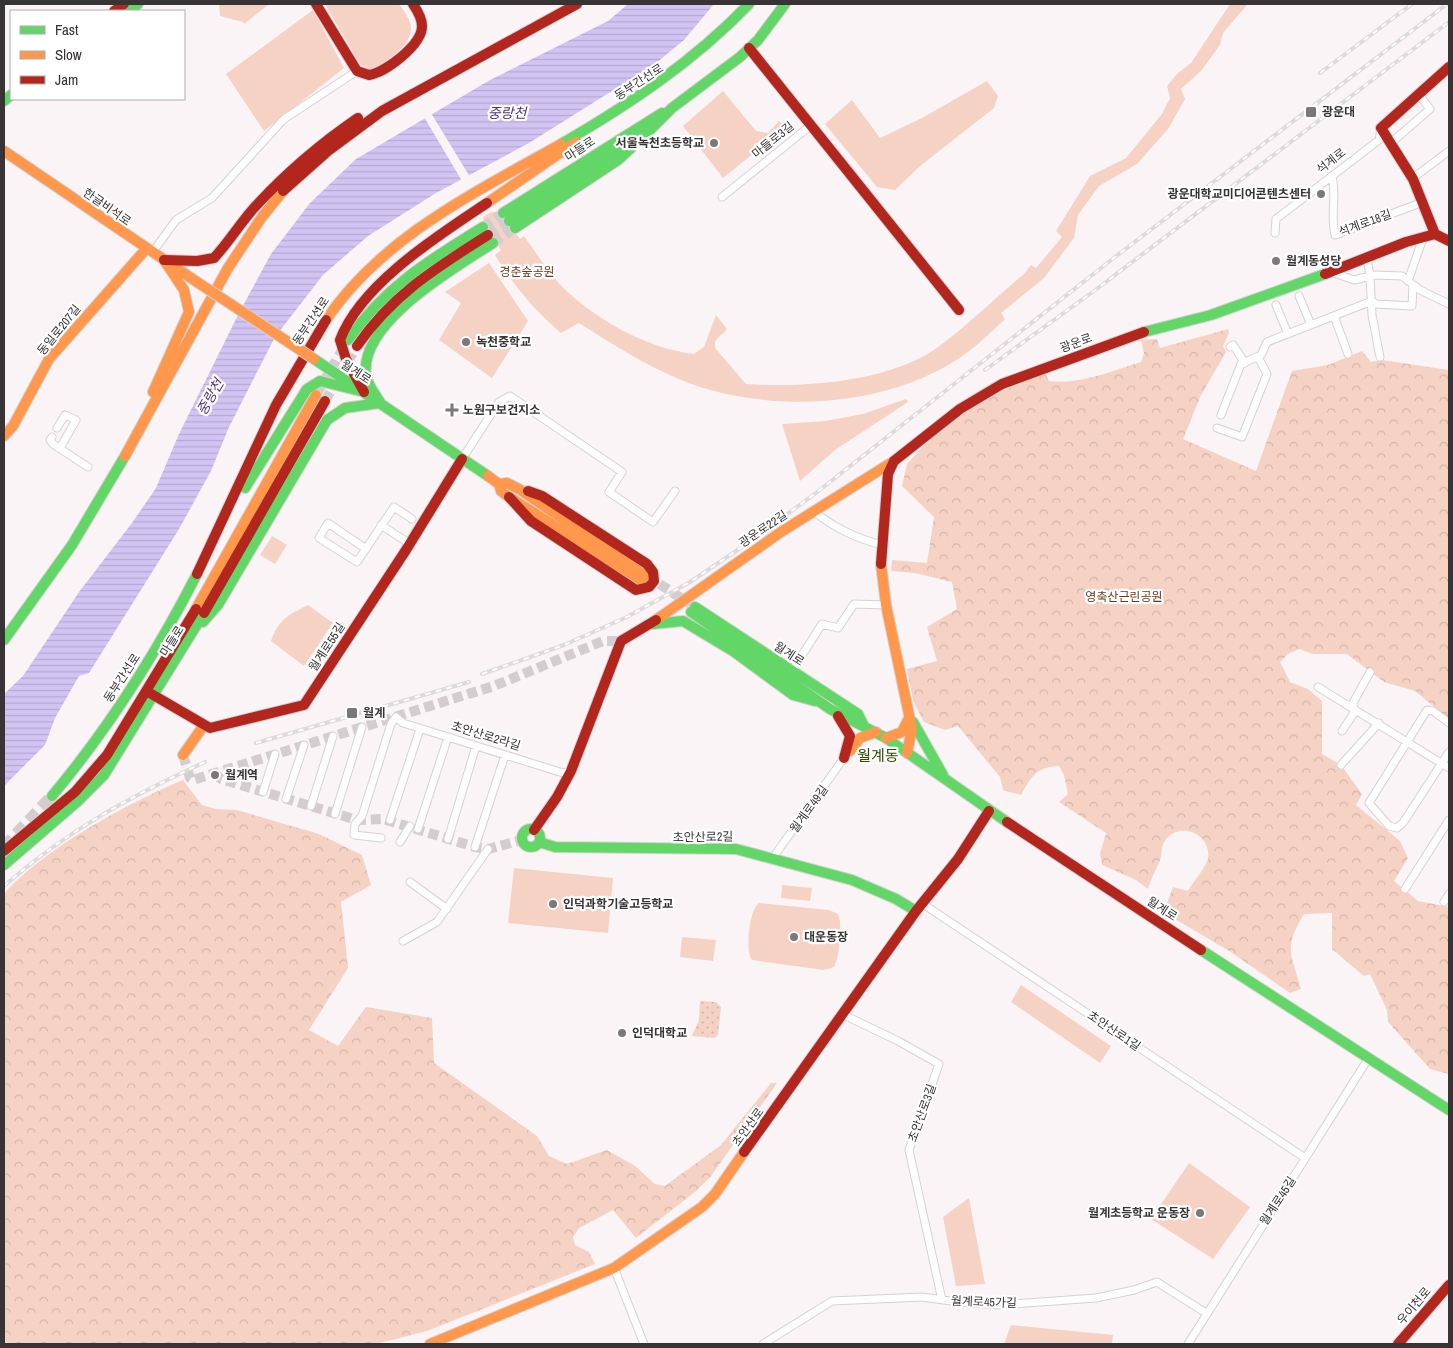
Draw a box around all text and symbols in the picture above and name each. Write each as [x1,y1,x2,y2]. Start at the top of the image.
legend [10,10,185,100]
text: Fast [55,19,79,40]
text: Slow [55,44,82,65]
street label: 동부간선로 [611,60,667,104]
text: Jam [55,69,78,90]
water label: 중랑천 [488,104,527,122]
place label: 광운대 [1322,104,1355,120]
marker: 광운대 [1304,105,1318,119]
street label: 마들로3길 [749,118,797,162]
street label: 마들로 [562,133,598,165]
place label: 서울녹천초등학교 [616,135,704,151]
marker: 서울녹천초등학교 [708,137,720,149]
street label: 석계로 [1313,144,1349,178]
street label: 한글비석로 [80,185,134,229]
place label: 광운대학교미디어콘텐츠센터 [1167,186,1311,202]
marker: 광운대학교미디어콘텐츠센터 [1315,188,1327,200]
street label: 석계로18길 [1336,206,1394,240]
place label: 월계동성당 [1286,253,1341,269]
marker: 월계동성당 [1270,255,1282,267]
park label: 경춘숲공원 [499,264,555,280]
street label: 동부간선로 [289,294,333,348]
street label: 동일로207길 [34,301,84,359]
street label: 광운로 [1058,330,1094,356]
place label: 녹천중학교 [476,334,531,350]
marker: 녹천중학교 [460,336,472,348]
street label: 월계로 [338,356,374,388]
water label: 중랑천 [193,375,228,418]
place label: 노원구보건지소 [463,402,540,418]
marker: 노원구보건지소 [445,403,459,417]
street label: 광운로22길 [736,507,790,551]
park label: 영축산근린공원 [1085,589,1163,605]
street label: 월계로55길 [305,620,349,674]
street label: 마들로 [156,623,188,659]
street label: 월계로 [771,638,807,670]
street label: 동부간선로 [100,650,144,706]
place label: 월계 [363,705,385,721]
marker: 월계 [345,706,359,720]
street label: 초안산로2라길 [449,718,523,754]
district label: 월계동 [857,745,899,766]
place label: 월계역 [225,767,258,783]
marker: 월계역 [209,769,221,781]
street label: 월계로49길 [786,782,832,836]
street label: 초안산로2길 [673,828,733,846]
street label: 월계로 [1144,893,1180,925]
place label: 인덕과학기술고등학교 [563,896,673,912]
marker: 인덕과학기술고등학교 [547,898,559,910]
place label: 대운동장 [804,929,848,945]
marker: 대운동장 [788,931,800,943]
street label: 초안산로1길 [1084,1007,1144,1055]
place label: 인덕대학교 [632,1025,687,1041]
marker: 인덕대학교 [616,1027,628,1039]
street label: 초안산로3길 [904,1082,940,1144]
street label: 초안산로 [729,1104,767,1150]
street label: 월계로45길 [1256,1174,1300,1228]
place label: 월계초등학교 운동장 [1088,1205,1190,1221]
marker: 월계초등학교 운동장 [1194,1207,1206,1219]
street label: 우이천로 [1394,1284,1434,1328]
street label: 월계로45가길 [951,1293,1017,1311]

